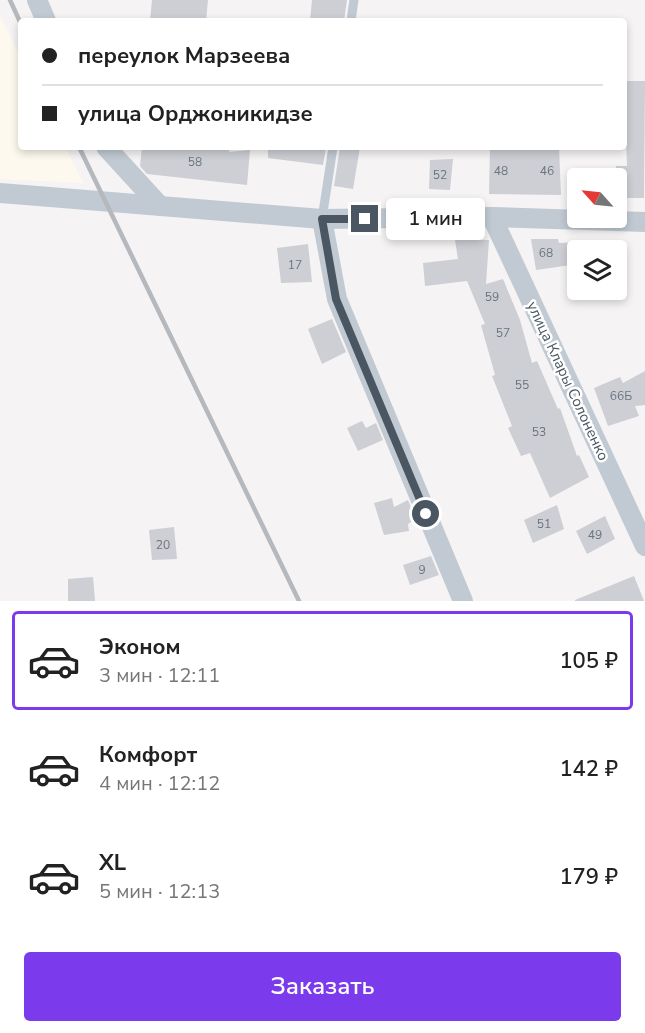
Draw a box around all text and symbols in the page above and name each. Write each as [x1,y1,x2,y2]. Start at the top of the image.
text: переулок Марзеева [78,41,290,71]
text: улица Орджоникидзе [78,99,313,129]
house number: 58 [188,154,202,170]
house number: 48 [494,163,508,179]
house number: 46 [540,163,554,179]
house number: 52 [433,167,447,183]
north arrow [567,168,627,228]
map controls [567,168,627,300]
callout: 1 мин [386,198,485,240]
route end [351,205,378,232]
text: 1 мин [408,205,463,232]
button: layers [567,240,627,300]
house number: 68 [539,245,553,261]
house number: 17 [288,257,302,273]
house number: 59 [485,289,499,305]
street label: улица Клары Солоненко [522,298,614,464]
house number: 57 [496,325,510,341]
house number: 55 [515,377,529,393]
house number: 66Б [610,388,632,404]
house number: 53 [532,424,546,440]
route start [412,500,439,527]
house number: 51 [537,516,551,532]
house number: 49 [588,527,602,543]
house number: 20 [156,537,170,553]
house number: 9 [418,562,426,578]
text: Эконом [99,632,181,662]
icon: car [27,634,81,688]
text: 105 ₽ [559,646,618,676]
text: 3 мин · 12:11 [99,662,220,689]
text: Комфорт [99,740,197,770]
icon: car [27,742,81,796]
text: 142 ₽ [559,754,618,784]
text: 4 мин · 12:12 [99,770,220,797]
text: XL [99,848,126,878]
icon: car [27,850,81,904]
text: 179 ₽ [559,862,618,892]
text: 5 мин · 12:13 [99,878,220,905]
button: Заказать [24,952,621,1021]

